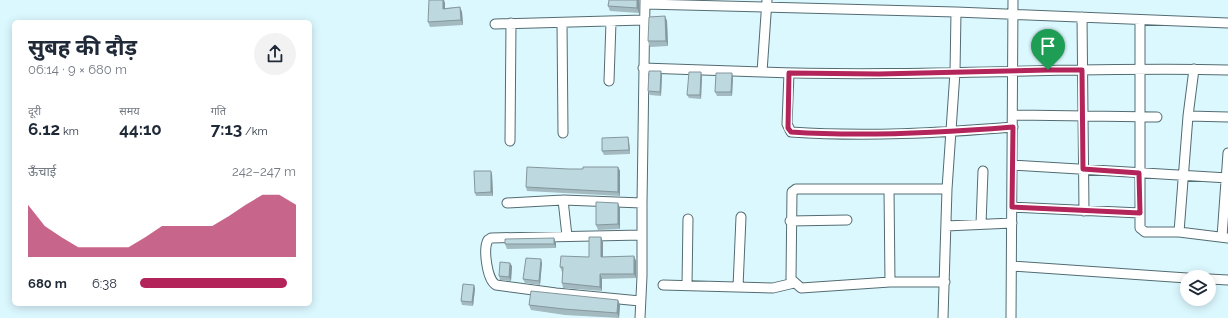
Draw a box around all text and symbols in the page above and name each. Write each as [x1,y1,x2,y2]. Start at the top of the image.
pin [1031,29,1065,70]
button: share [254,33,296,75]
text: सुबह की दौड़ [28,34,137,60]
icon: arrive [1037,35,1059,57]
text: 06:14 · 9 × 680 m [28,62,127,77]
text: दूरी [28,105,41,118]
text: समय [119,105,140,118]
text: गति [211,105,226,118]
text: 6.12 [28,119,60,139]
text: 44:10 [119,119,162,139]
text: 7:13 [211,119,242,139]
text: km [60,125,79,138]
text: /km [242,125,268,138]
text: ऊँचाई [28,164,56,179]
text: 242–247 m [232,164,296,179]
map controls [1180,270,1216,306]
button: layers [1180,270,1216,306]
text: 680 m [28,276,67,291]
text: 6:38 [92,276,117,291]

